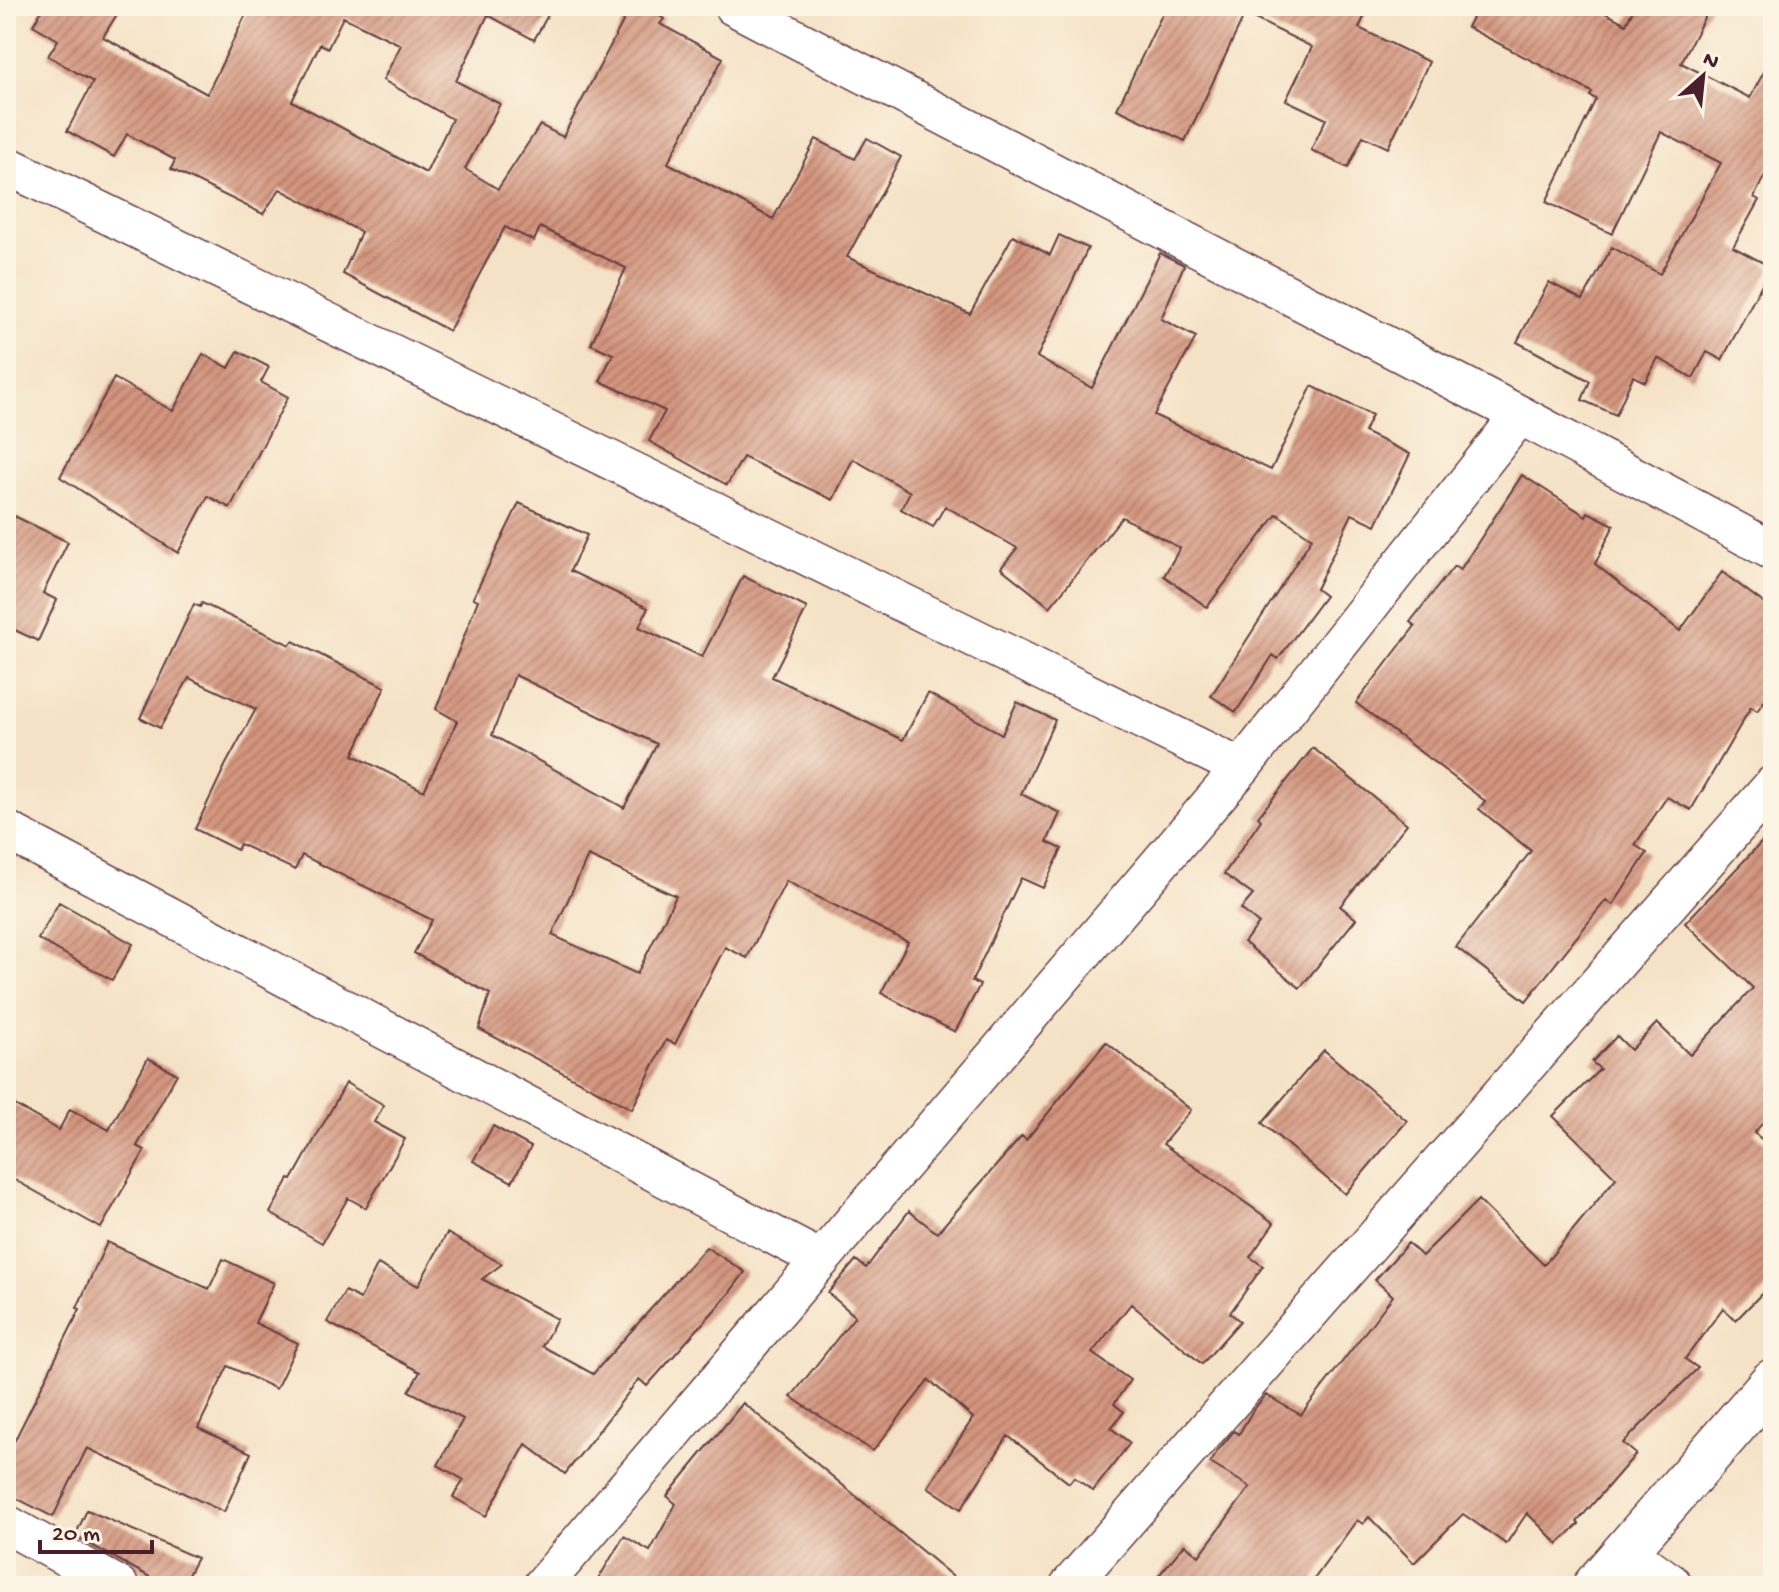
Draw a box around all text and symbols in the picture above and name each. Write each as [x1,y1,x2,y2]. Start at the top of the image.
north arrow [1663,36,1743,116]
text: N [1698,47,1723,77]
scale bar [40,1504,152,1554]
text: 20 m [52,1521,100,1550]

